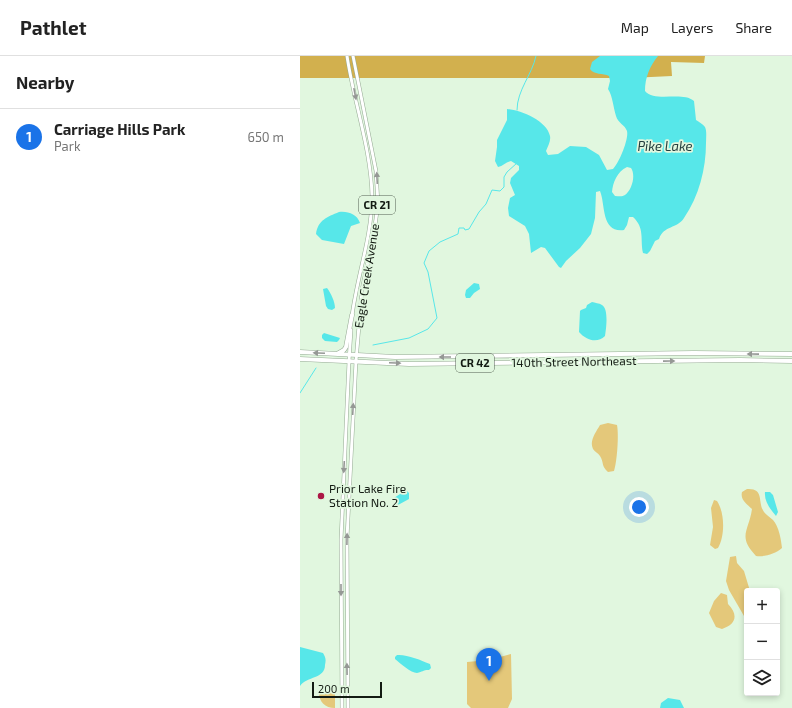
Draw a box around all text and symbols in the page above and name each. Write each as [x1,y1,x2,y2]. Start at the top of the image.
text: Pathlet [20,16,86,39]
text: Map [621,19,649,36]
text: Layers [671,19,713,36]
text: Share [735,19,772,36]
text: Nearby [16,72,74,92]
one-way arrow [352,88,358,100]
text: Carriage Hills Park [54,120,185,138]
text: 1 [26,129,32,145]
text: 650 m [247,129,284,145]
text: Park [54,138,81,154]
water label: Pike Lake [637,138,693,154]
one-way arrow [373,172,380,184]
road number: CR 21 [359,196,395,214]
street label: Eagle Creek Avenue [351,223,381,329]
one-way arrow [312,350,325,356]
one-way arrow [746,351,759,357]
street label: 140th Street Northeast [511,353,637,369]
one-way arrow [438,354,451,360]
road number: CR 42 [456,354,494,372]
one-way arrow [663,357,675,364]
one-way arrow [389,360,402,366]
one-way arrow [350,402,356,415]
one-way arrow [340,461,347,473]
place label: Prior Lake Fire Station No. 2 [329,481,406,509]
marker: Prior Lake Fire Station No. 2 [316,491,326,501]
your location [629,497,649,517]
one-way arrow [344,532,350,545]
one-way arrow [338,584,344,597]
map controls [744,588,780,696]
button: + [744,588,780,624]
button: − [744,624,780,660]
pin: 1 [476,648,502,681]
button: layers [744,660,780,696]
one-way arrow [344,662,350,675]
scale bar [312,680,382,699]
text: 200 m [318,682,350,695]

